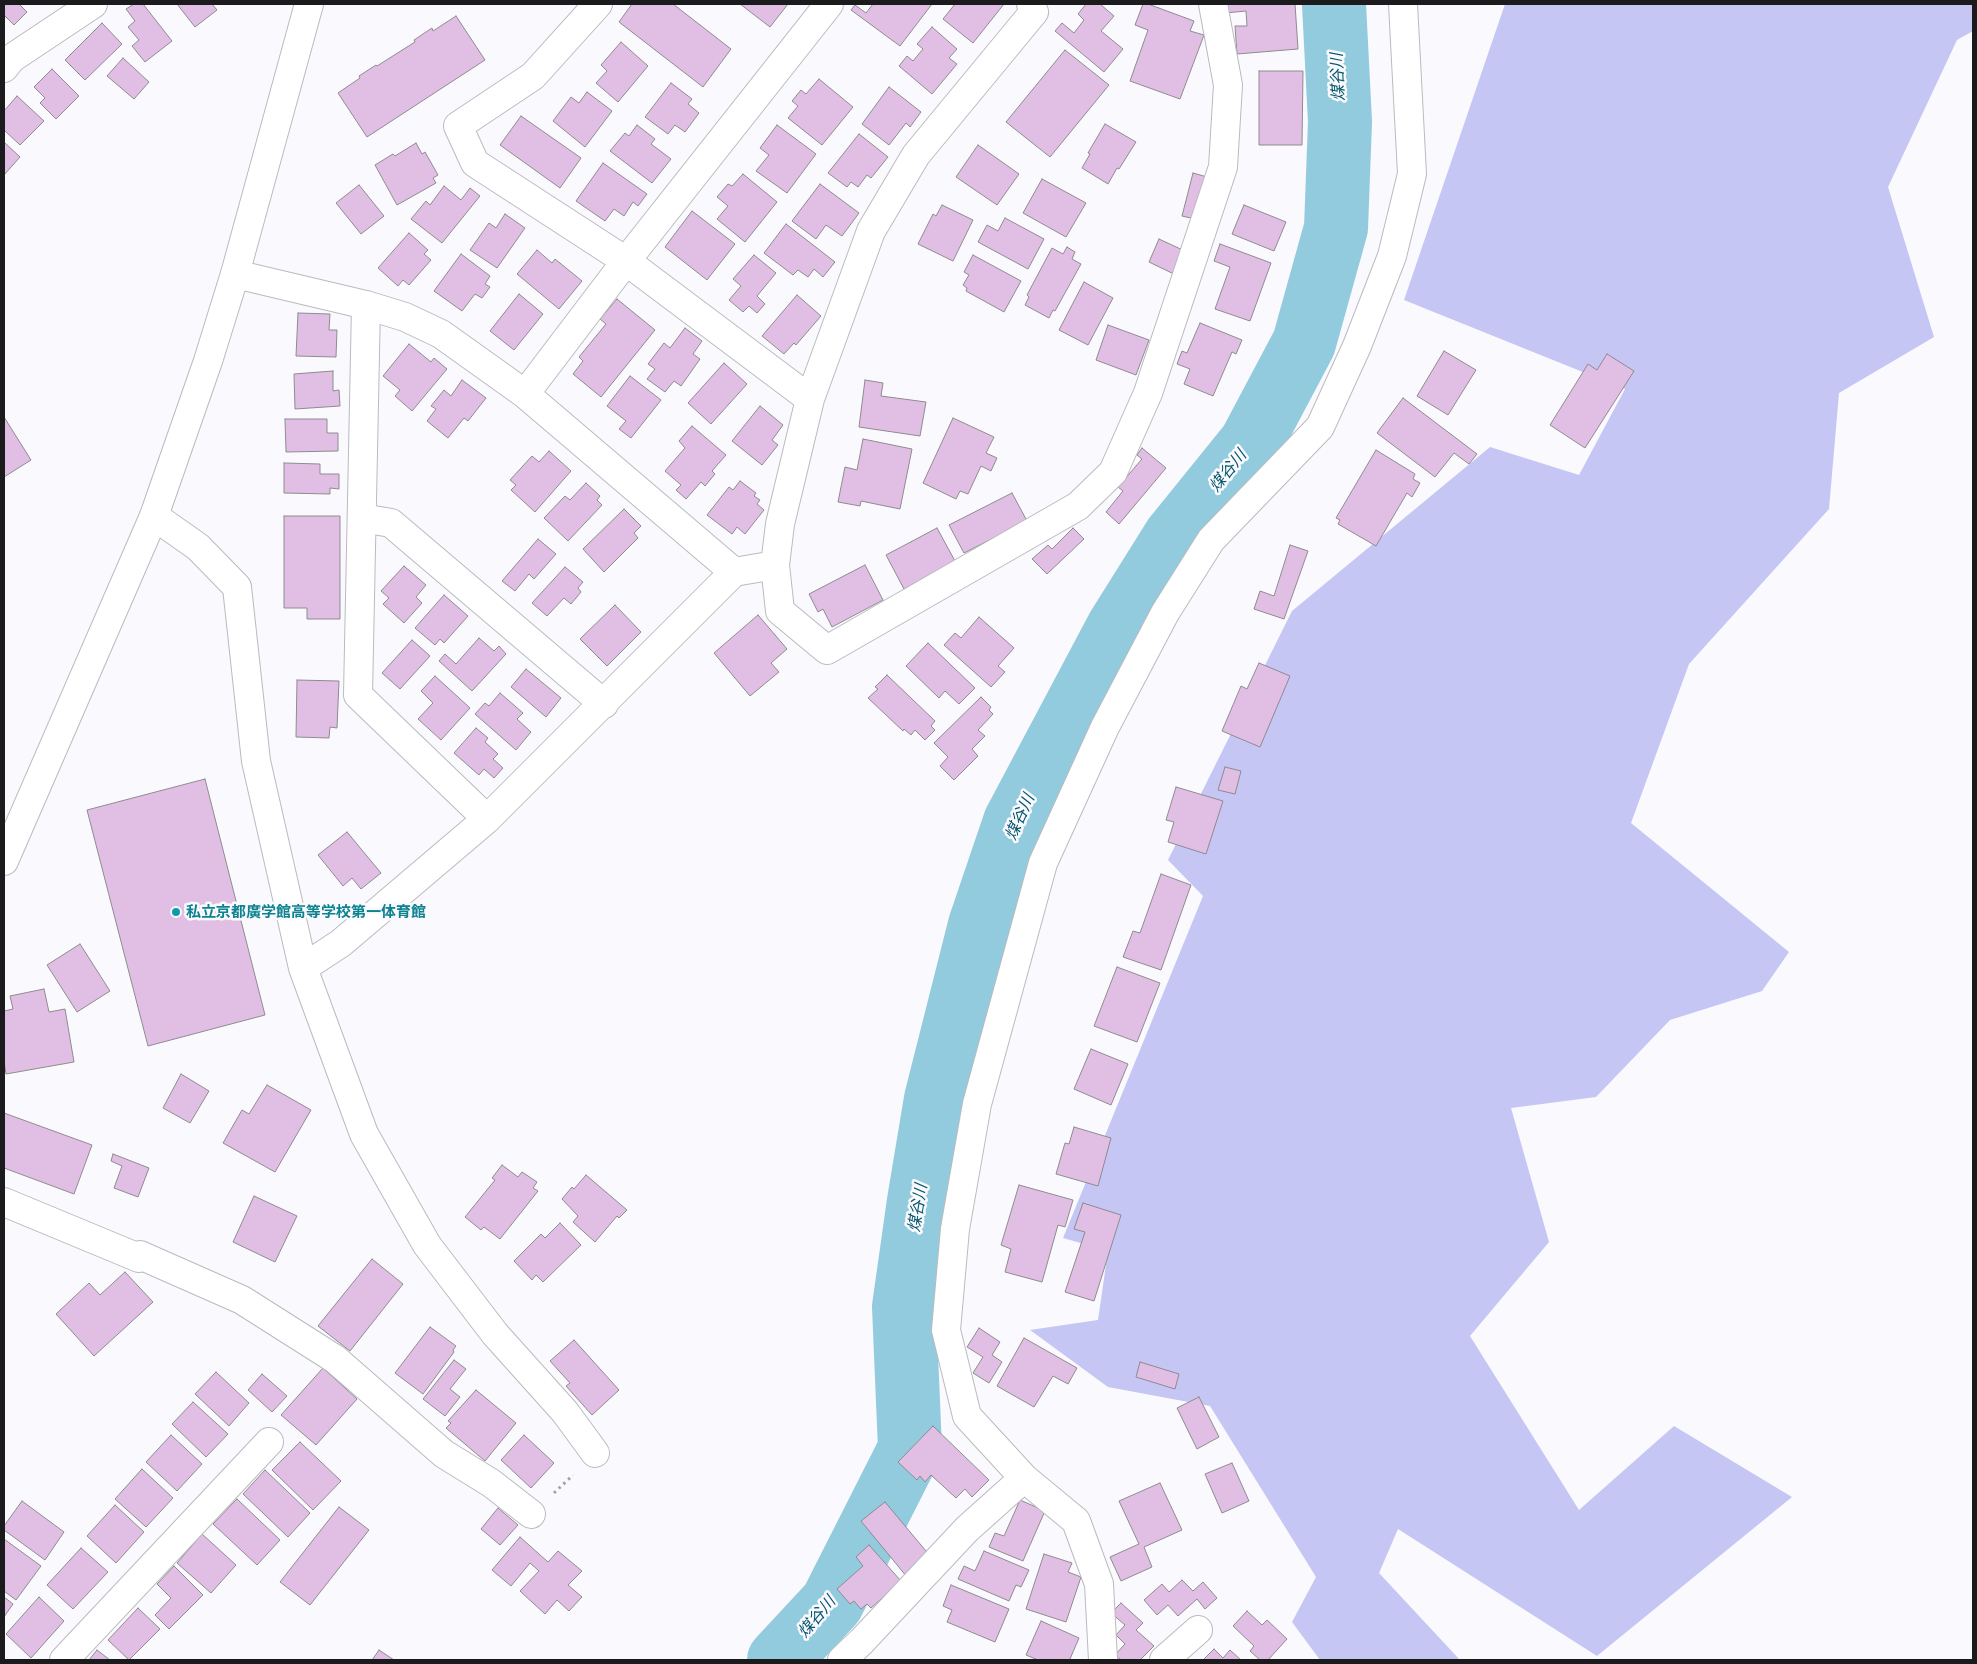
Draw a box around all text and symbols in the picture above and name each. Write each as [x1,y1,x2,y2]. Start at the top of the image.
water label: 煤谷川 [1327,53,1349,101]
water label: 煤谷川 [1205,446,1251,496]
water label: 煤谷川 [1001,791,1039,843]
place label: 私立京都廣学館高等学校第一体育館 [186,903,426,921]
marker: 私立京都廣学館高等学校第一体育館 [170,906,182,918]
water label: 煤谷川 [905,1183,931,1233]
water label: 煤谷川 [794,1592,840,1642]

